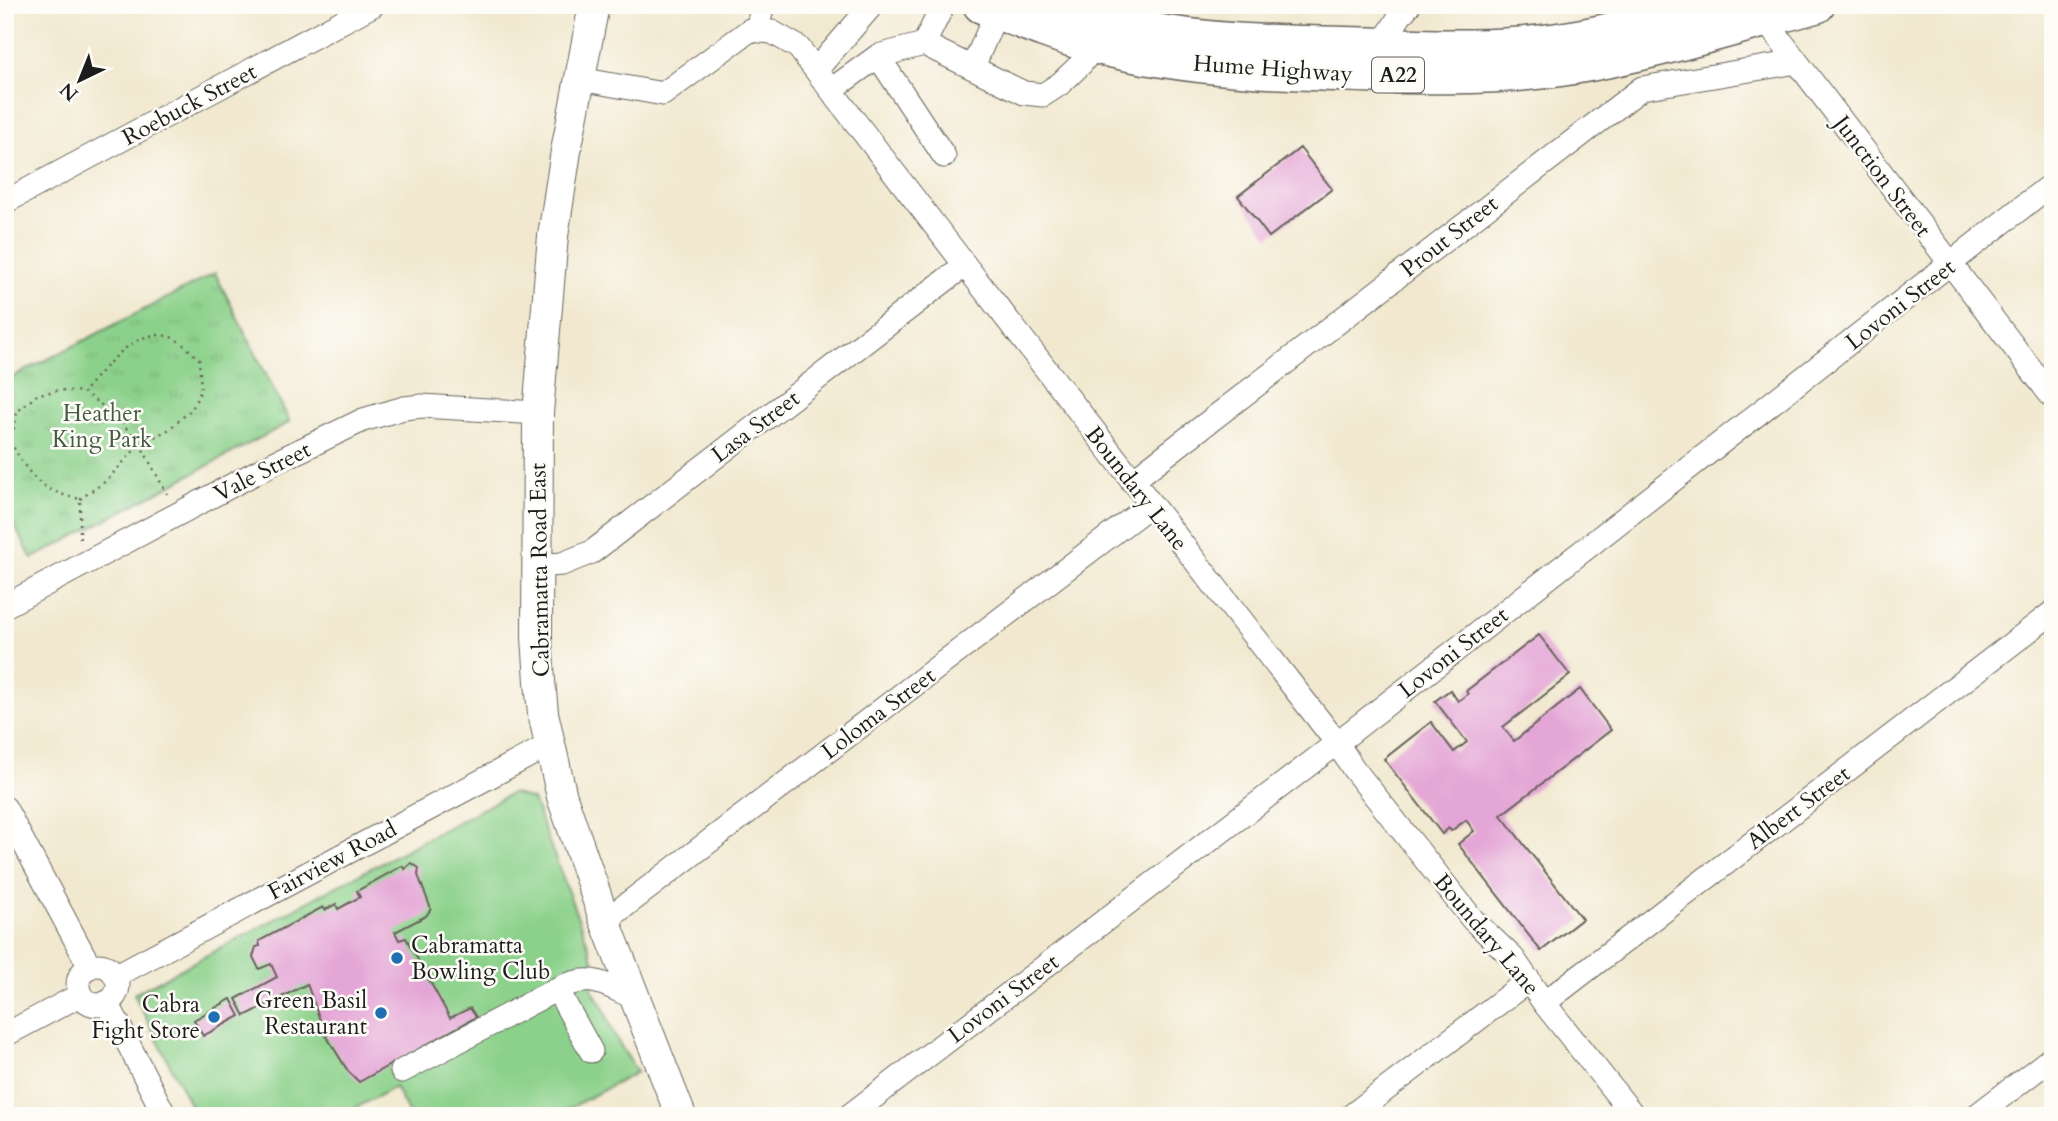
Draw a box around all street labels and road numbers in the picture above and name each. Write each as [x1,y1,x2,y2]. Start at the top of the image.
street label: Hume Highway [1192,47,1354,90]
street label: Roebuck Street [117,56,262,153]
road number: A22 [1372,57,1424,92]
street label: Junction Street [1825,107,1939,243]
street label: Prout Street [1394,189,1504,284]
street label: Lovoni Street [1839,252,1962,357]
street label: Lasa Street [705,383,806,470]
street label: Boundary Lane [1078,420,1195,557]
street label: Vale Street [209,434,316,509]
street label: Cabramatta Road East [522,463,557,677]
street label: Lovoni Street [1392,600,1515,705]
street label: Loloma Street [815,660,942,767]
street label: Albert Street [1740,758,1856,857]
street label: Fairview Road [262,813,403,907]
street label: Boundary Lane [1427,867,1547,1002]
street label: Lovoni Street [941,946,1065,1050]

